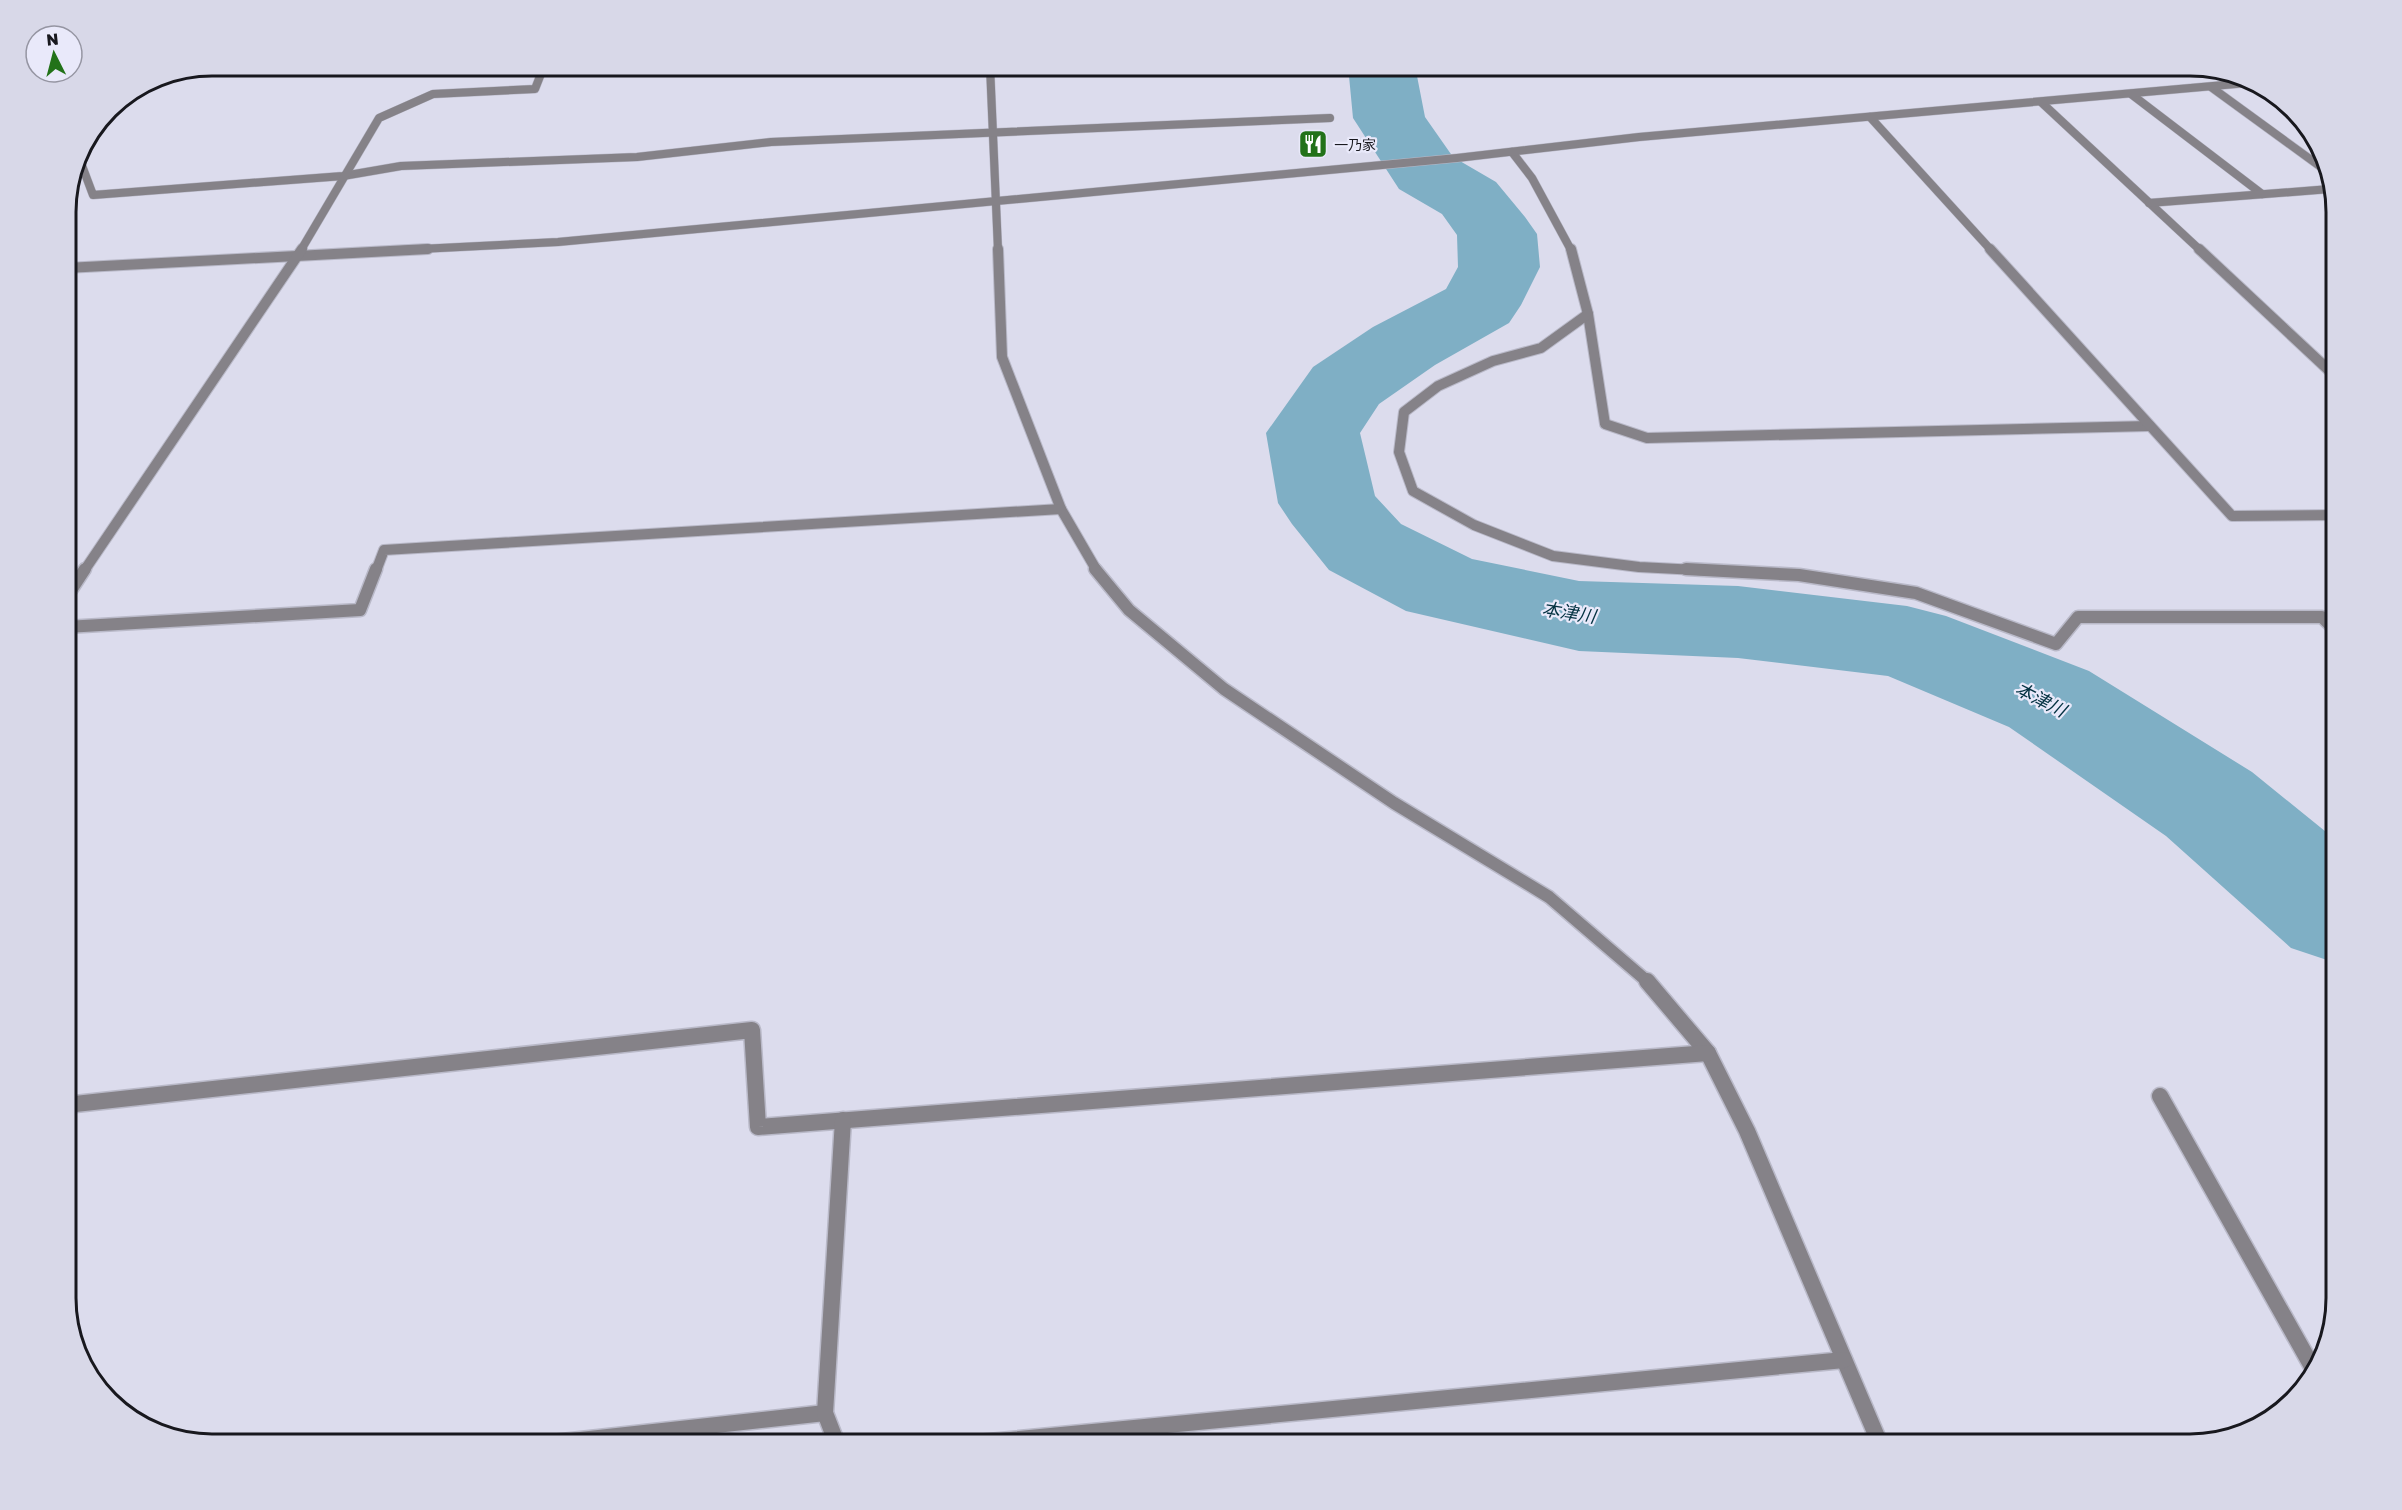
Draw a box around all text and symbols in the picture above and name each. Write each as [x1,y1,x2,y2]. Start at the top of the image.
north arrow [24,24,84,84]
text: N [45,29,60,50]
restaurant icon: 一乃家 [1297,128,1329,160]
place label: 一乃家 [1334,136,1376,153]
water label: 本津川 [1541,597,1599,627]
water label: 本津川 [2012,677,2072,722]

